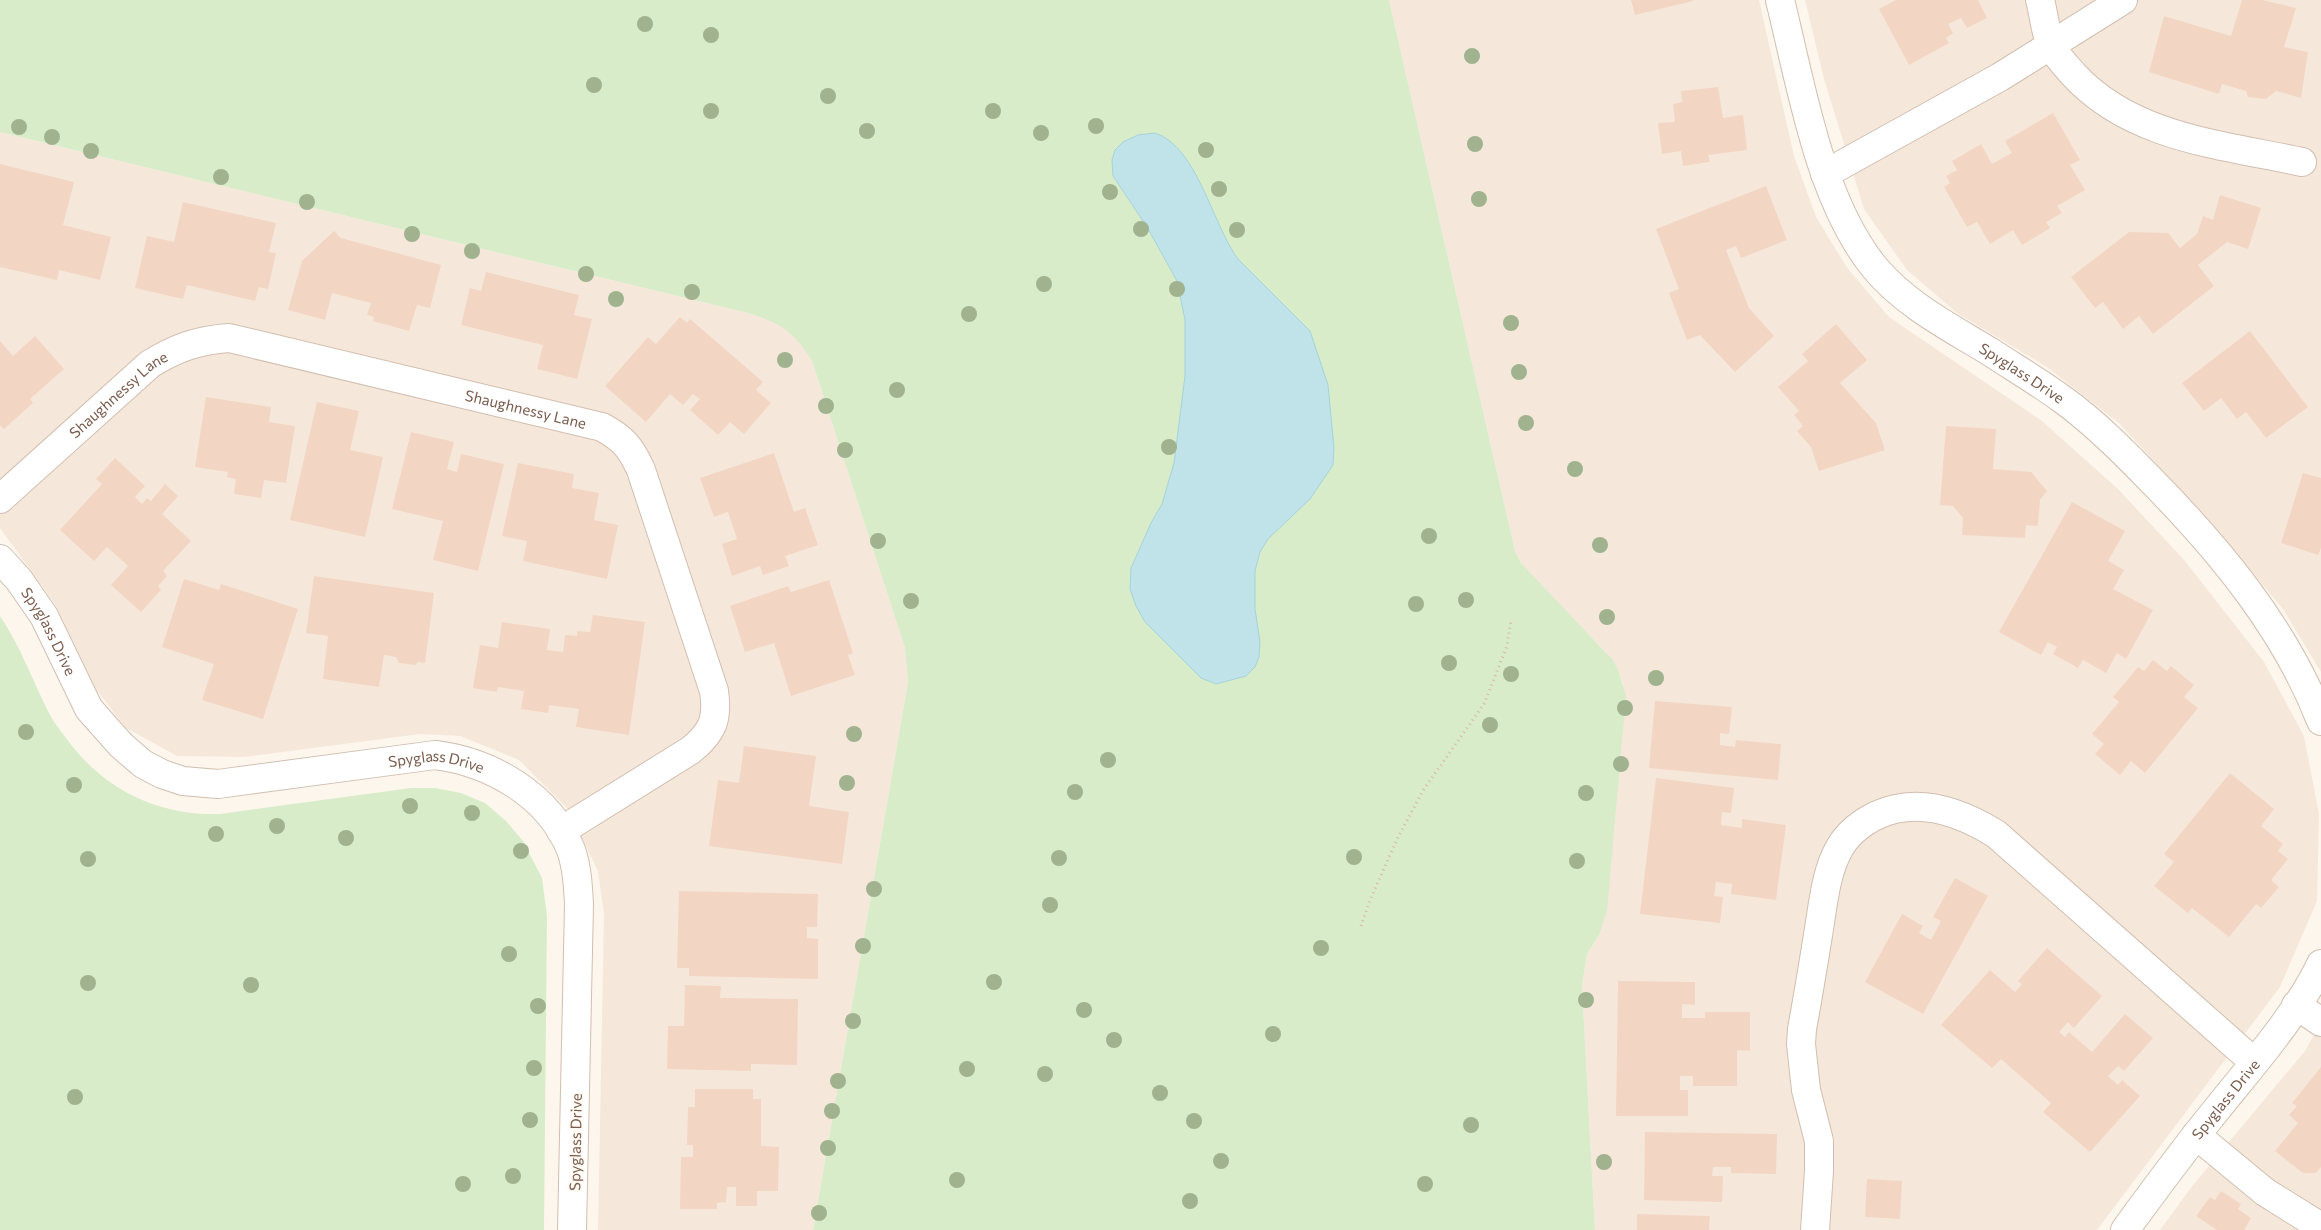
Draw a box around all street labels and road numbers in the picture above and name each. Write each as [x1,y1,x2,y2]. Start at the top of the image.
street label: Spyglass Drive [1976,339,2068,407]
street label: Shaughnessy Lane [65,347,170,441]
street label: Shaughnessy Lane [463,386,588,432]
street label: Spyglass Drive [18,584,80,678]
street label: Spyglass Drive [387,746,487,776]
street label: Spyglass Drive [2188,1055,2263,1143]
street label: Spyglass Drive [565,1093,585,1191]

